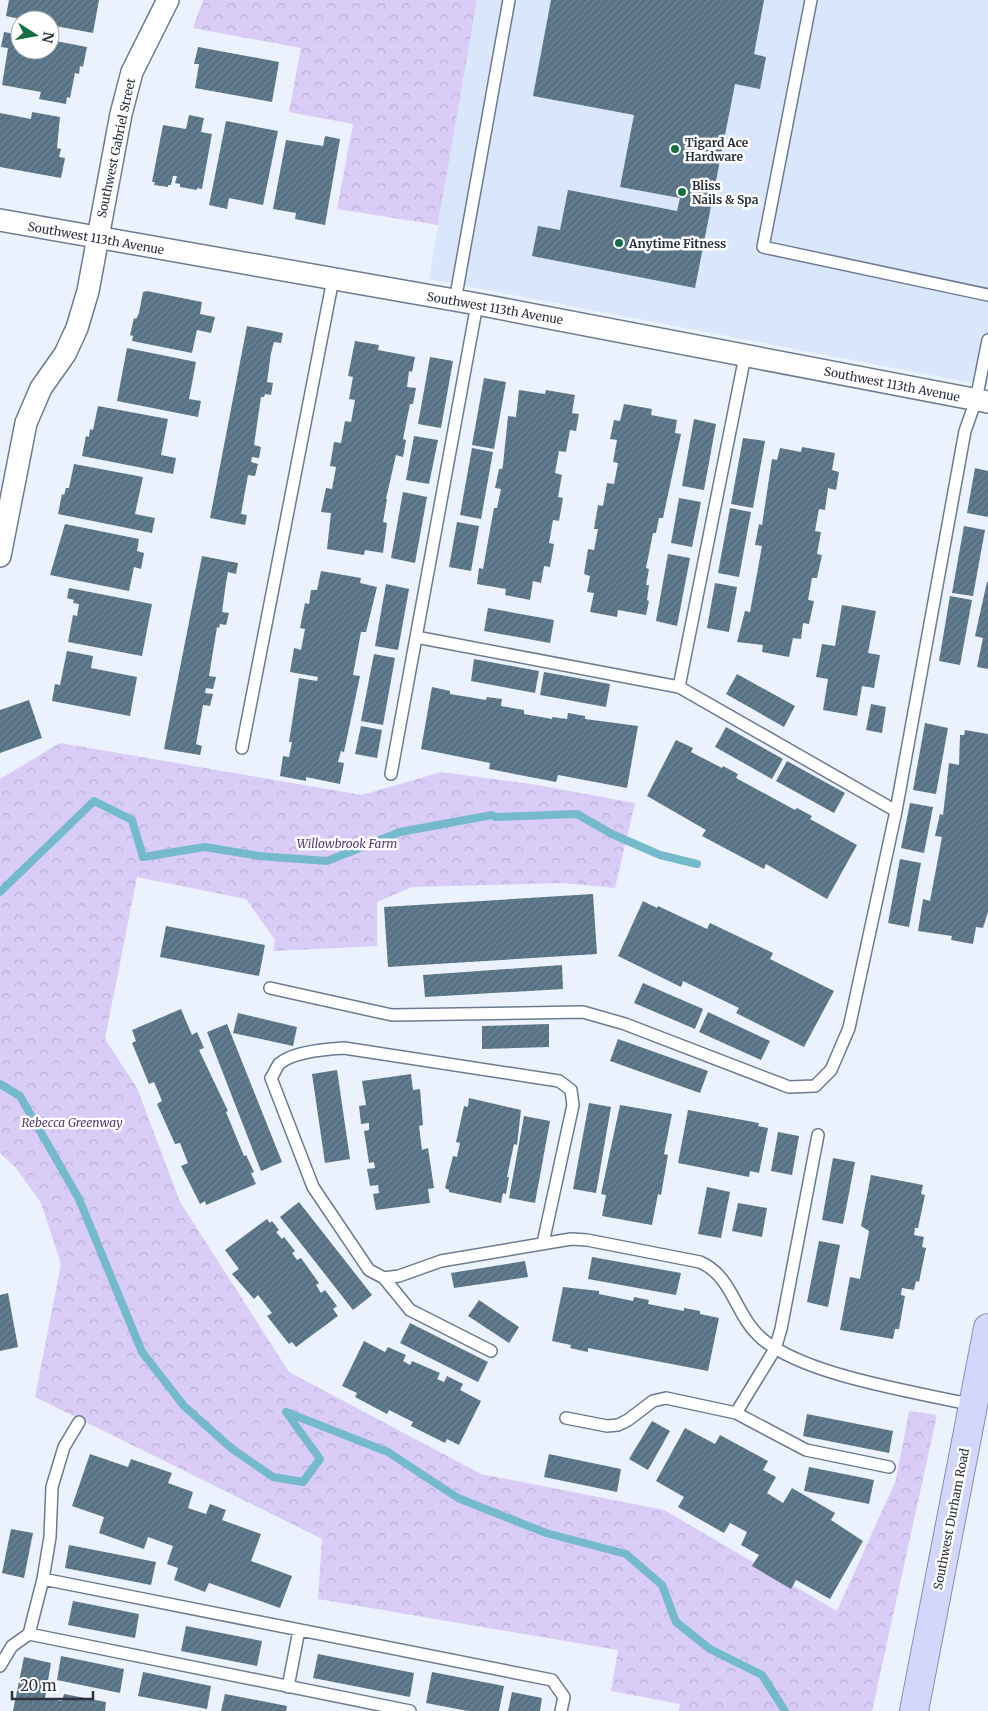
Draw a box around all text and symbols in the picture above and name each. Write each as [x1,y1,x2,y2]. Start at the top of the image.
north arrow [10,10,60,60]
text: N [38,30,58,45]
street label: Southwest Gabriel Street [94,76,138,219]
place label: Tigard Ace Hardware [685,135,749,164]
marker: Tigard Ace Hardware [669,143,681,155]
place label: Bliss Nails & Spa [692,178,759,207]
marker: Bliss Nails & Spa [676,186,688,198]
street label: Southwest 113th Avenue [27,219,165,257]
place label: Anytime Fitness [628,236,726,251]
marker: Anytime Fitness [613,237,625,249]
street label: Southwest 113th Avenue [426,289,564,327]
street label: Southwest 113th Avenue [823,363,961,405]
park label: Willowbrook Farm [297,836,397,851]
park label: Rebecca Greenway [21,1115,123,1130]
street label: Southwest Durham Road [930,1447,972,1591]
scale bar [12,1668,94,1700]
text: 20 m [20,1676,57,1695]

